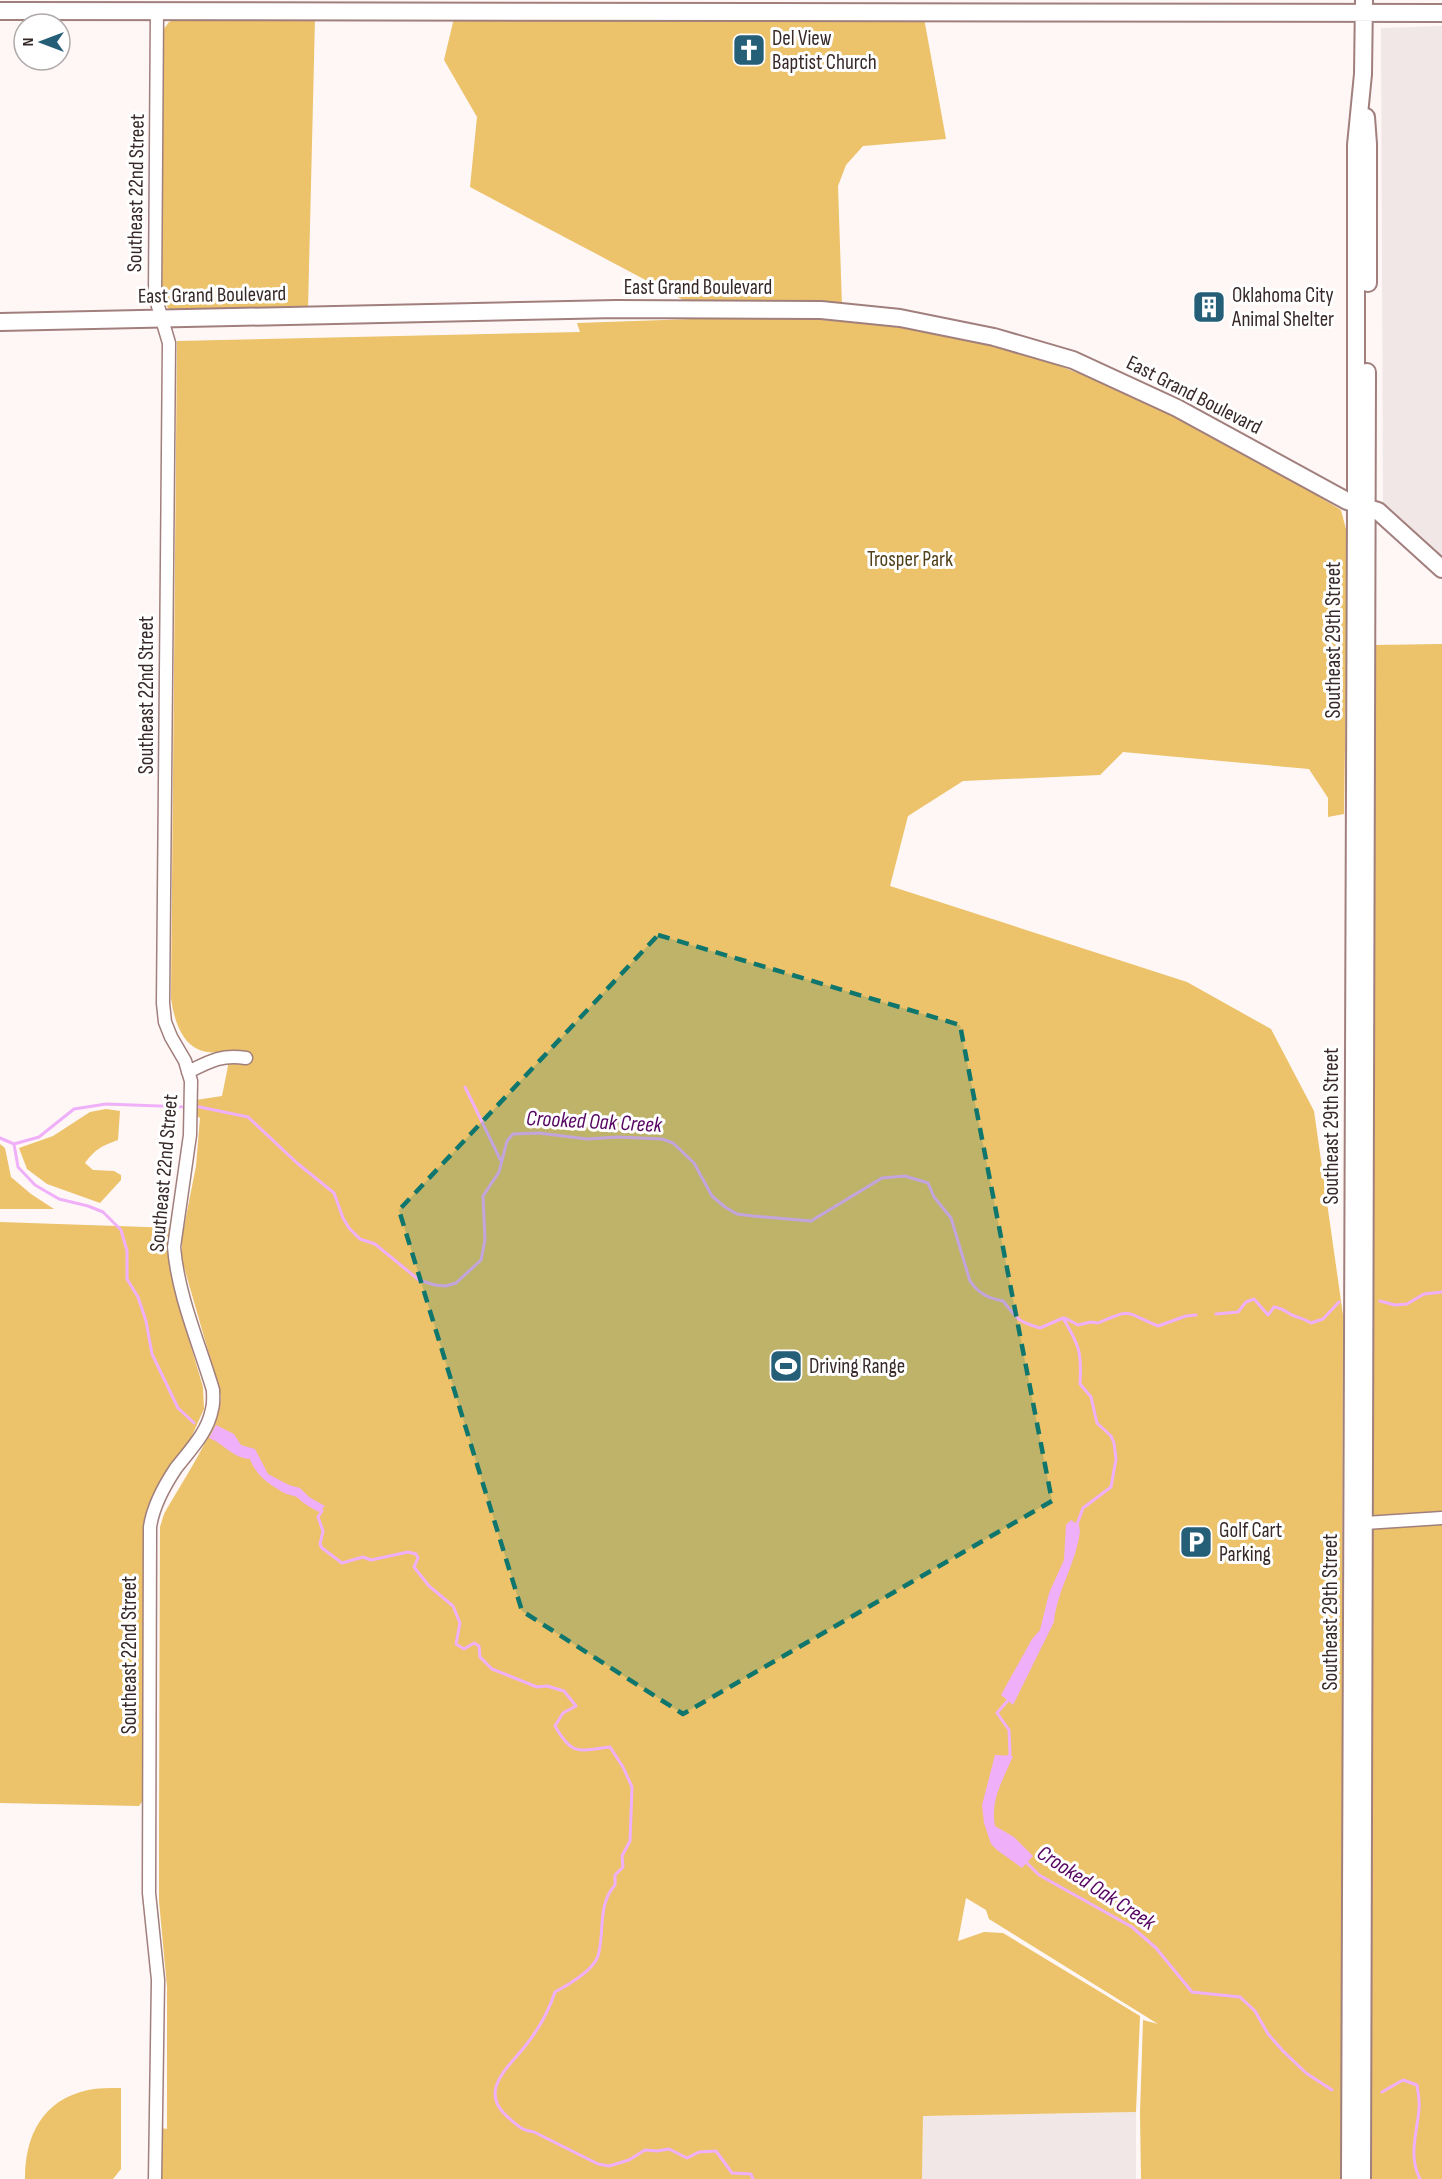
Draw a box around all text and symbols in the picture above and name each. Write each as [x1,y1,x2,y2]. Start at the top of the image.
north arrow [12,12,72,72]
place label: Del View Baptist Church [772,26,877,75]
church icon: Del View Baptist Church [731,32,767,68]
text: N [19,38,38,46]
street label: Southeast 22nd Street [122,114,150,272]
street label: East Grand Boulevard [624,275,772,300]
street label: East Grand Boulevard [138,281,286,309]
place label: Oklahoma City Animal Shelter [1231,283,1334,332]
building icon: Oklahoma City Animal Shelter [1191,289,1227,325]
street label: East Grand Boulevard [1122,350,1266,440]
park label: Trosper Park [867,547,953,572]
street label: Southeast 29th Street [1321,562,1346,718]
street label: Southeast 22nd Street [134,616,159,774]
street label: Southeast 29th Street [1319,1048,1344,1204]
street label: Southeast 22nd Street [145,1093,183,1253]
water label: Crooked Oak Creek [525,1105,663,1139]
sports icon: Driving Range [768,1348,804,1384]
place label: Driving Range [809,1354,905,1379]
place label: Golf Cart Parking [1219,1518,1282,1567]
parking icon: Golf Cart Parking [1178,1524,1214,1560]
street label: Southeast 29th Street [1318,1534,1343,1690]
street label: Southeast 22nd Street [117,1576,142,1734]
water label: Crooked Oak Creek [1032,1840,1161,1937]

